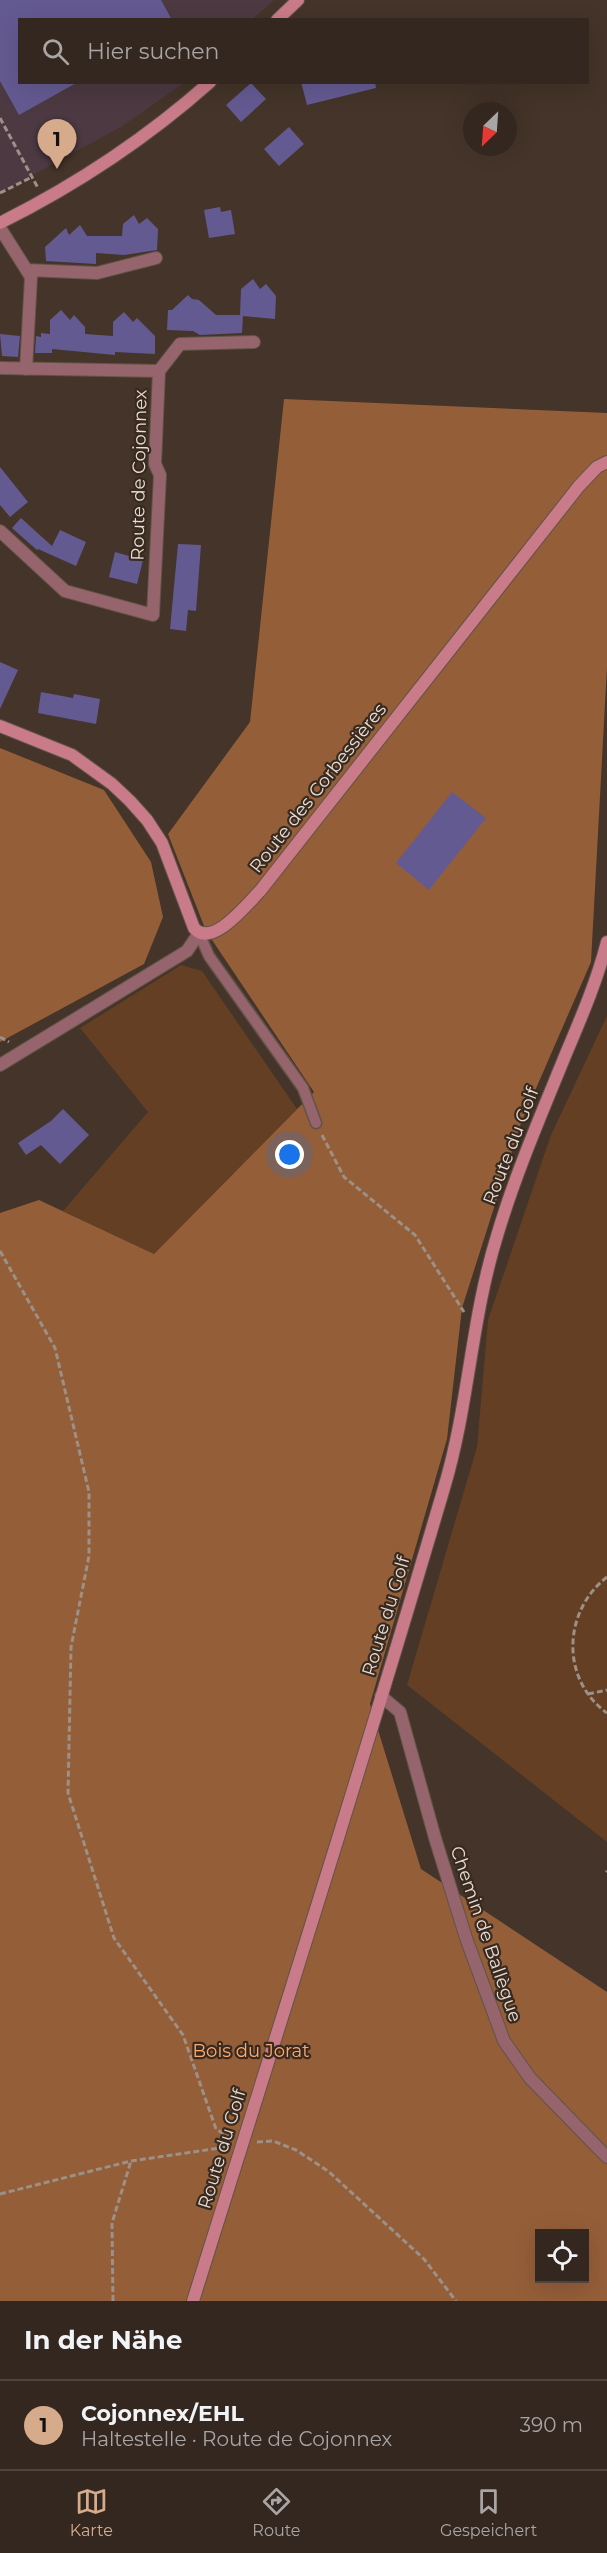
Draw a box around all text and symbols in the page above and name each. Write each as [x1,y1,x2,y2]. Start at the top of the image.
search box [18,18,589,84]
icon: search [39,35,72,68]
text: Hier suchen [87,38,219,65]
north arrow [463,102,517,156]
pin: 1 [38,120,76,169]
street label: Route de Cojonnex [127,389,151,561]
street label: Route des Corbessières [245,699,391,877]
street label: Route du Golf [478,1083,544,1208]
your location [275,1140,304,1169]
street label: Route du Golf [357,1553,415,1679]
street label: Chemin de Ballègue [446,1843,526,2025]
park label: Bois du Jorat [193,2040,309,2062]
street label: Route du Golf [193,2086,251,2212]
map controls [535,2229,589,2283]
button: locate [535,2229,589,2283]
text: In der Nähe [24,2324,182,2356]
text: Cojonnex/EHL [81,2400,244,2427]
text: 1 [40,2413,47,2437]
text: 390 m [520,2413,583,2437]
text: Haltestelle · Route de Cojonnex [81,2427,392,2451]
tab: Karte [70,2485,113,2540]
tab: Route [252,2485,301,2540]
tab: Gespeichert [440,2485,537,2540]

